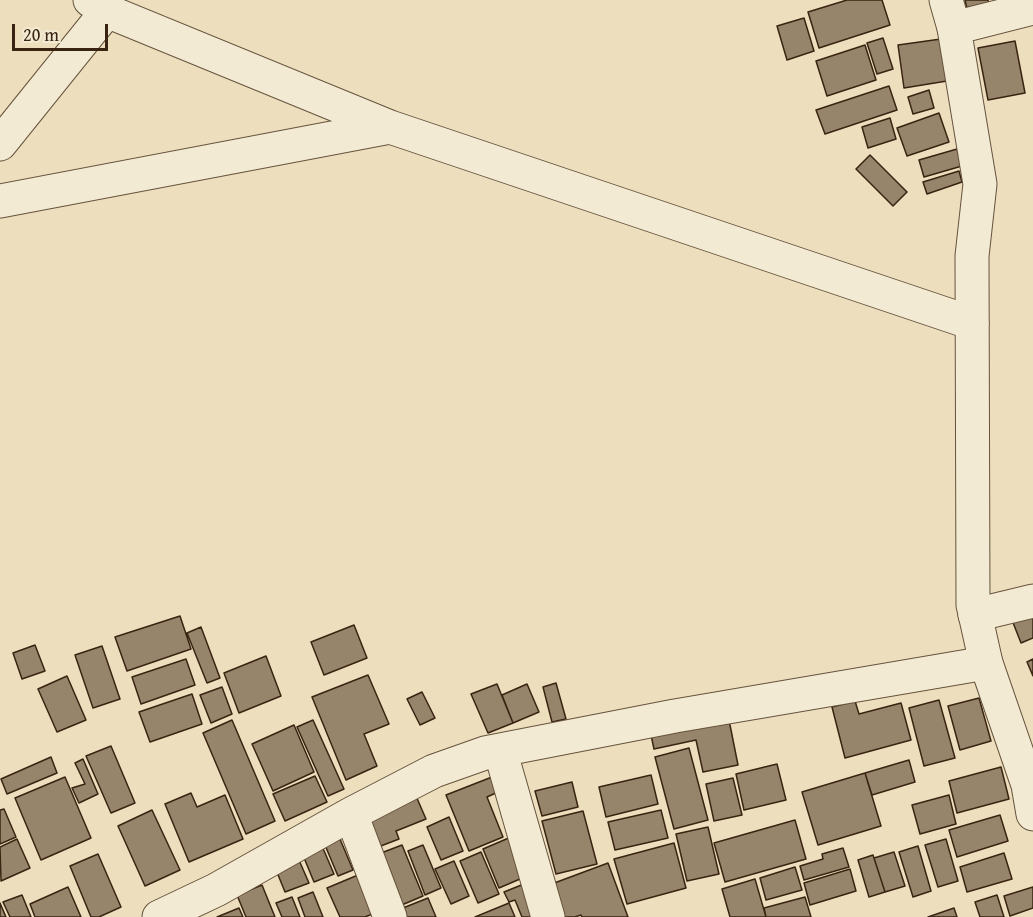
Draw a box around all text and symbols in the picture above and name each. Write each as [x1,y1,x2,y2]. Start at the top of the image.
scale bar [15,12,111,50]
text: 20 m [23,21,59,48]

